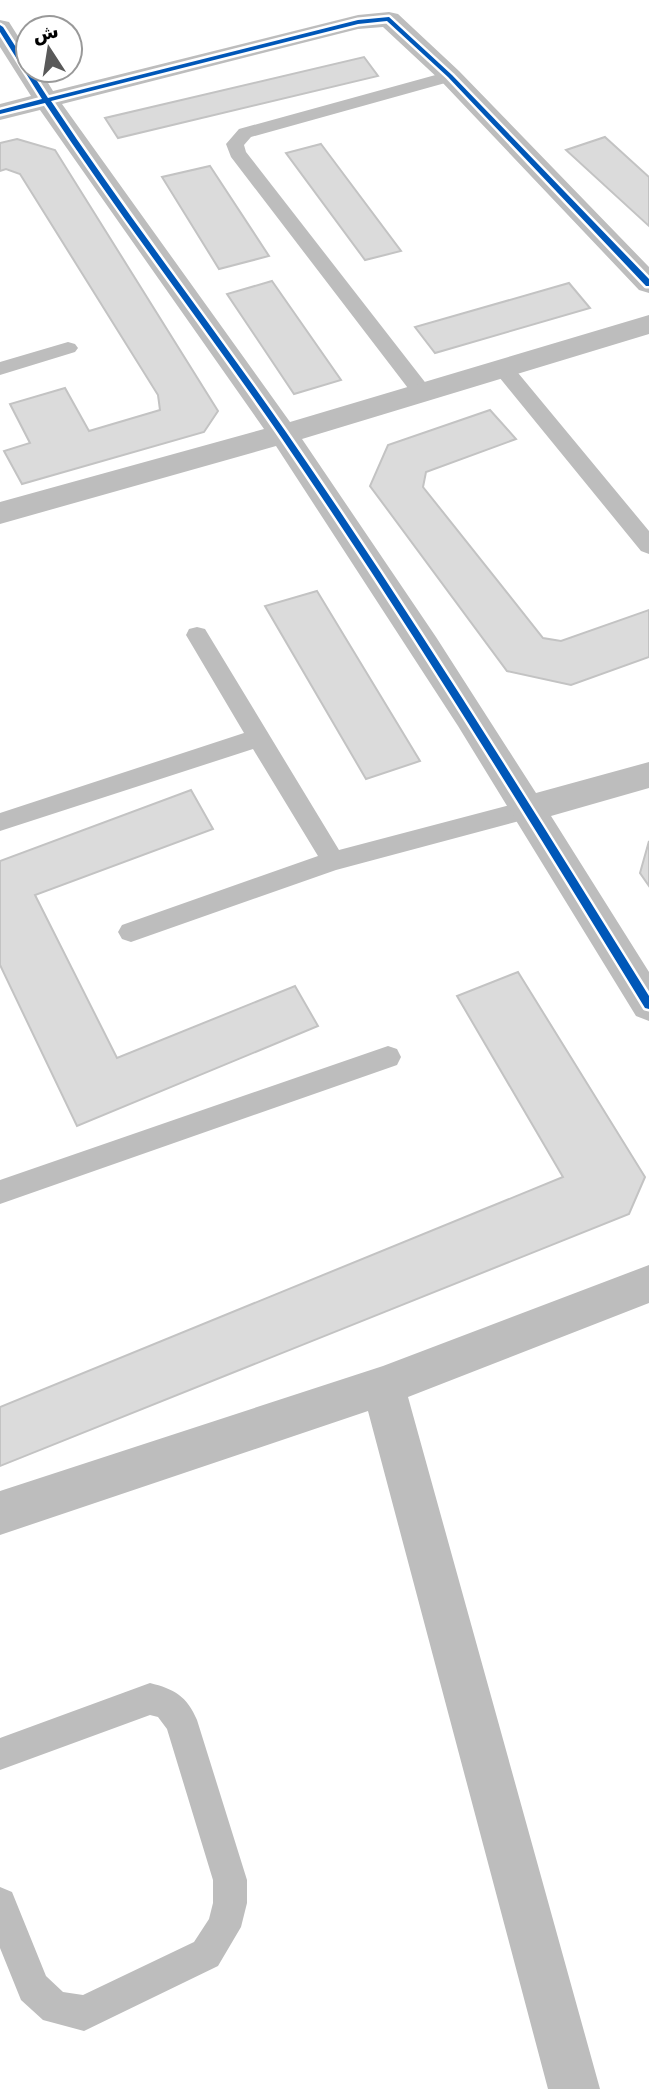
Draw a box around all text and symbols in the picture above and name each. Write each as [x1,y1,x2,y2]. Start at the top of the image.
north arrow [14,14,84,84]
text: ش [30,19,61,47]

